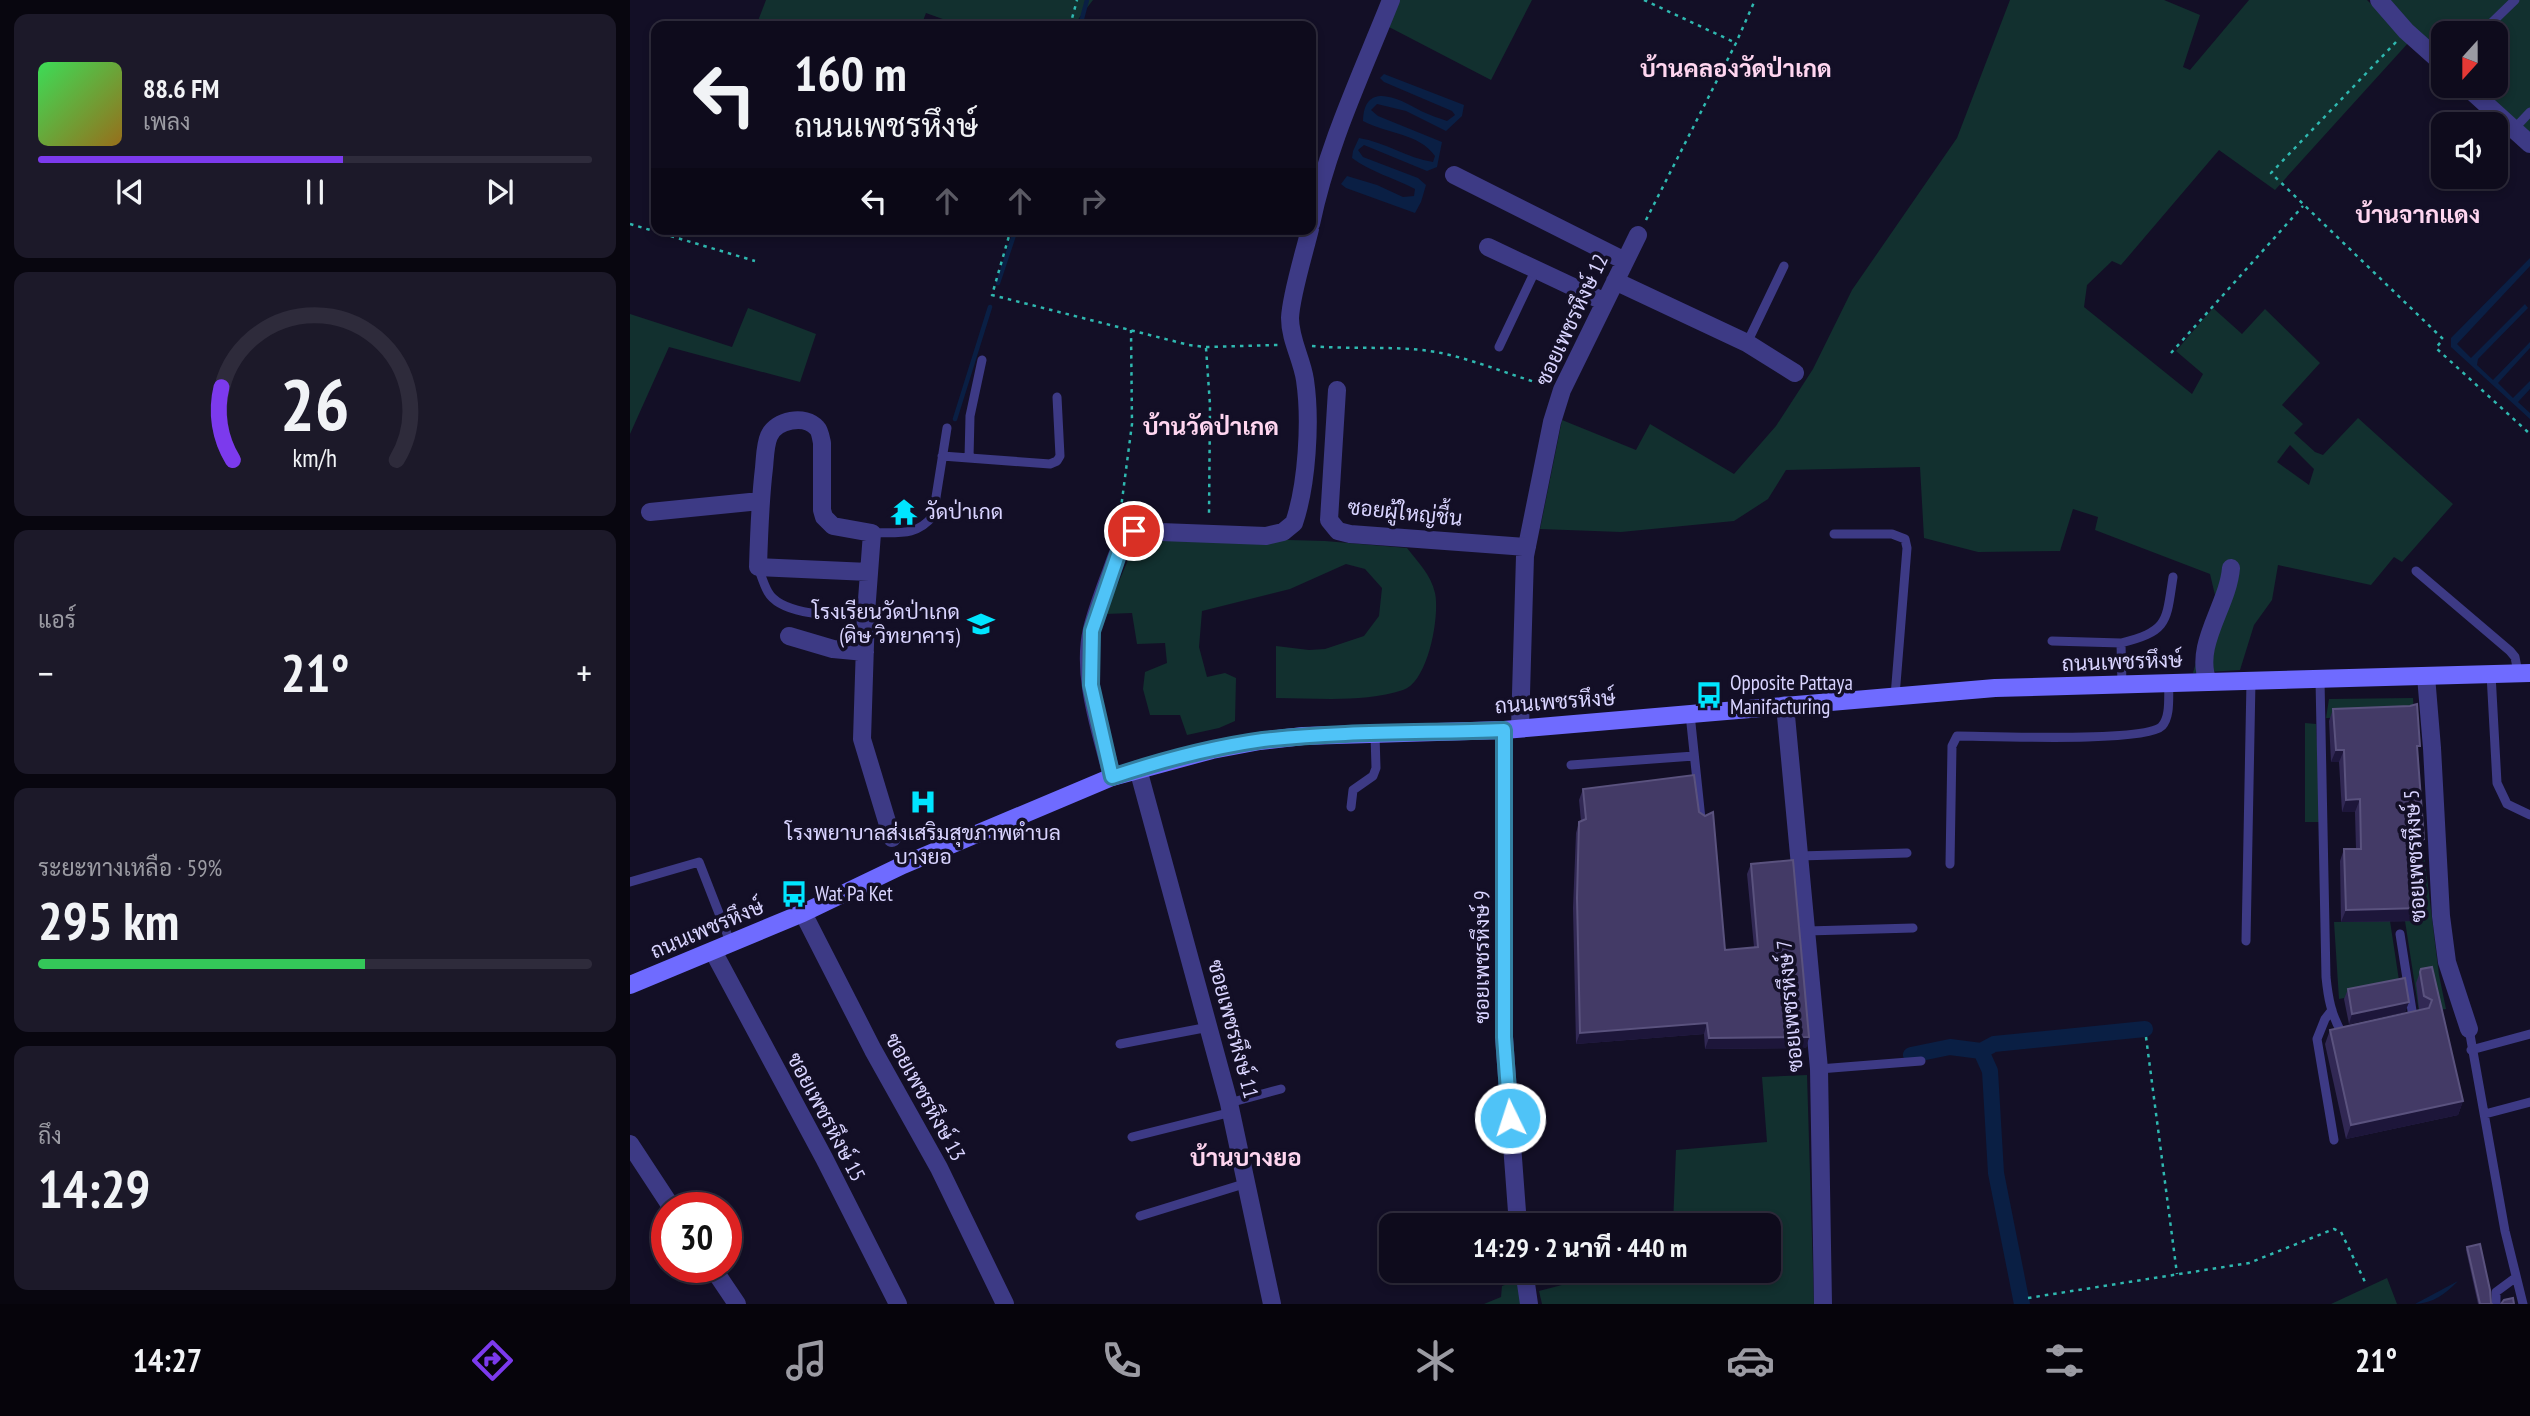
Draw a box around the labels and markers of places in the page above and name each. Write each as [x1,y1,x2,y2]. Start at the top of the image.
temple icon: วัดป่าเกด [889,497,919,527]
place label: วัดป่าเกด [925,498,1003,525]
pin [1104,501,1164,561]
place label: โรงเรียนวัดป่าเกด (ดิษ วิทยาคาร) [811,598,960,649]
school or university icon: โรงเรียนวัดป่าเกด (ดิษ วิทยาคาร) [966,609,996,639]
place label: Opposite Pattaya Manifacturing [1730,669,1853,720]
bus stop icon: Opposite Pattaya Manifacturing [1694,680,1724,710]
hospital icon: โรงพยาบาลส่งเสริมสุขภาพตำบล บางยอ [908,787,938,817]
place label: โรงพยาบาลส่งเสริมสุขภาพตำบล บางยอ [784,819,1061,870]
bus stop icon: Wat Pa Ket [779,879,809,909]
place label: Wat Pa Ket [815,880,893,907]

